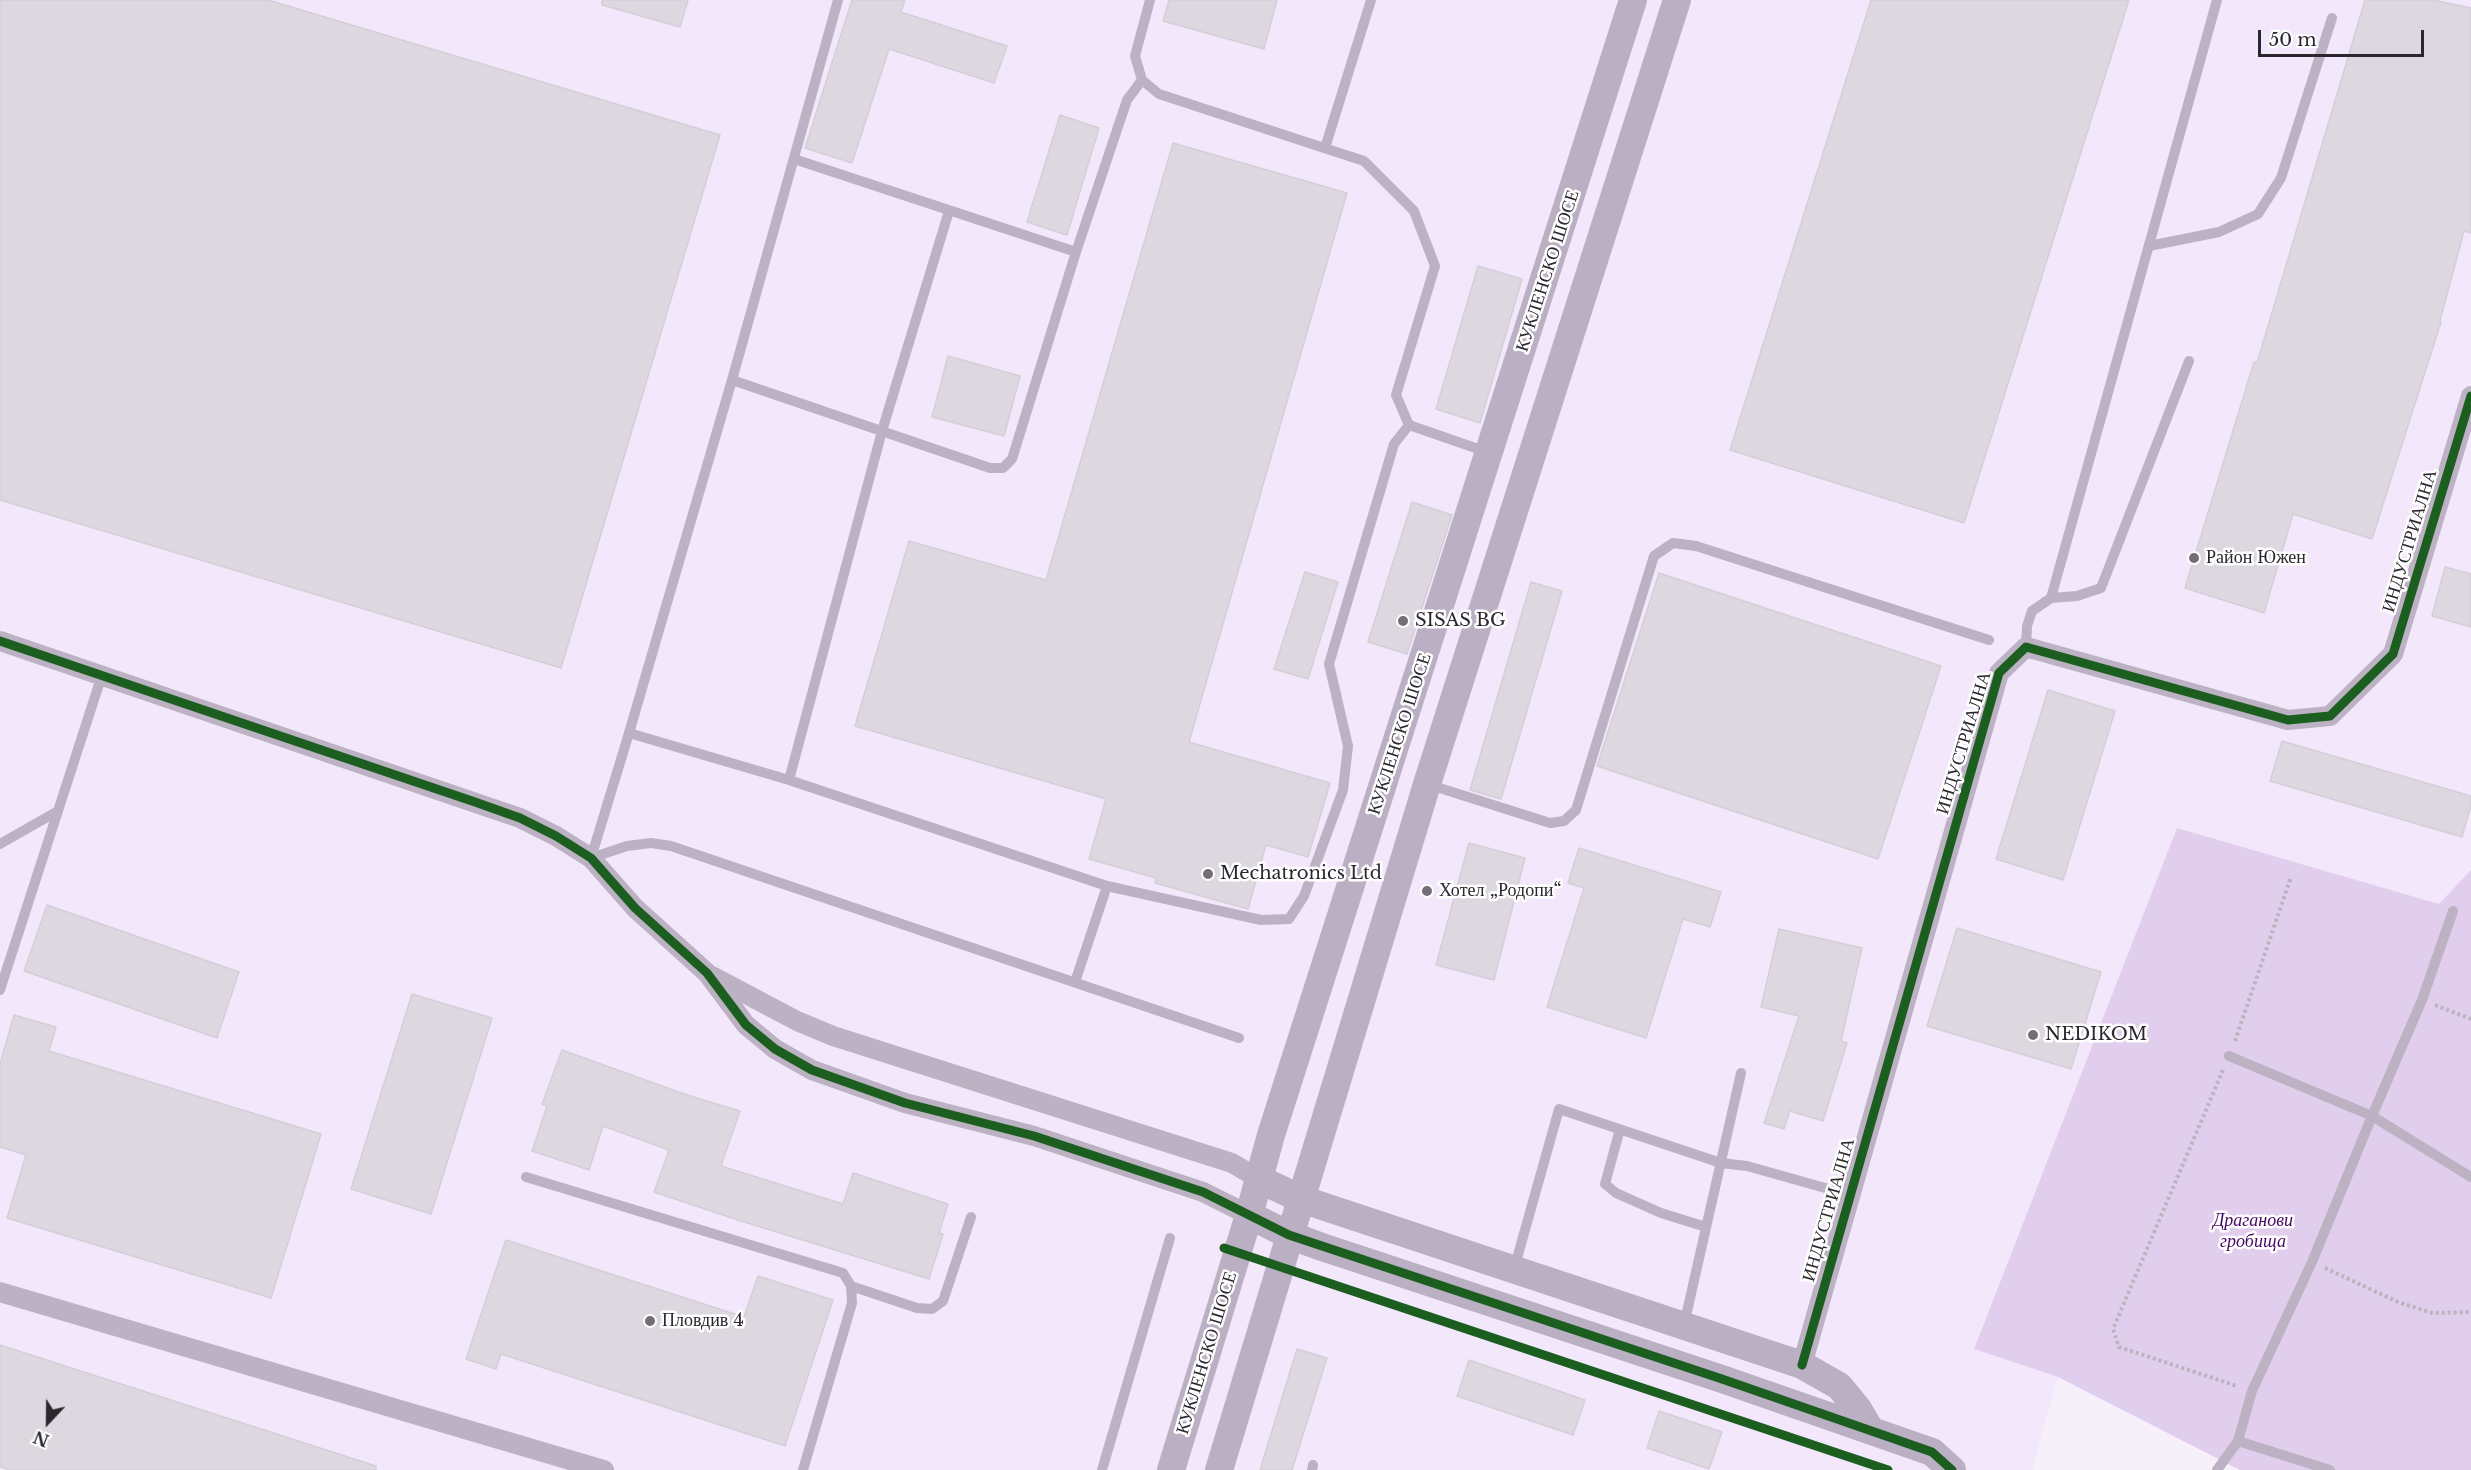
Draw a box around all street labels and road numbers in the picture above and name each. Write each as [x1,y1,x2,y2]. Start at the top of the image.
street label: КУКЛЕНСКО ШОСЕ [1512,187,1584,355]
street label: ИНДУСТРИАЛНА [2378,467,2442,615]
street label: КУКЛЕНСКО ШОСЕ [1364,650,1436,818]
street label: ИНДУСТРИАЛНА [1932,669,1996,817]
street label: ИНДУСТРИАЛНА [1798,1136,1860,1284]
street label: КУКЛЕНСКО ШОСЕ [1172,1269,1242,1437]

